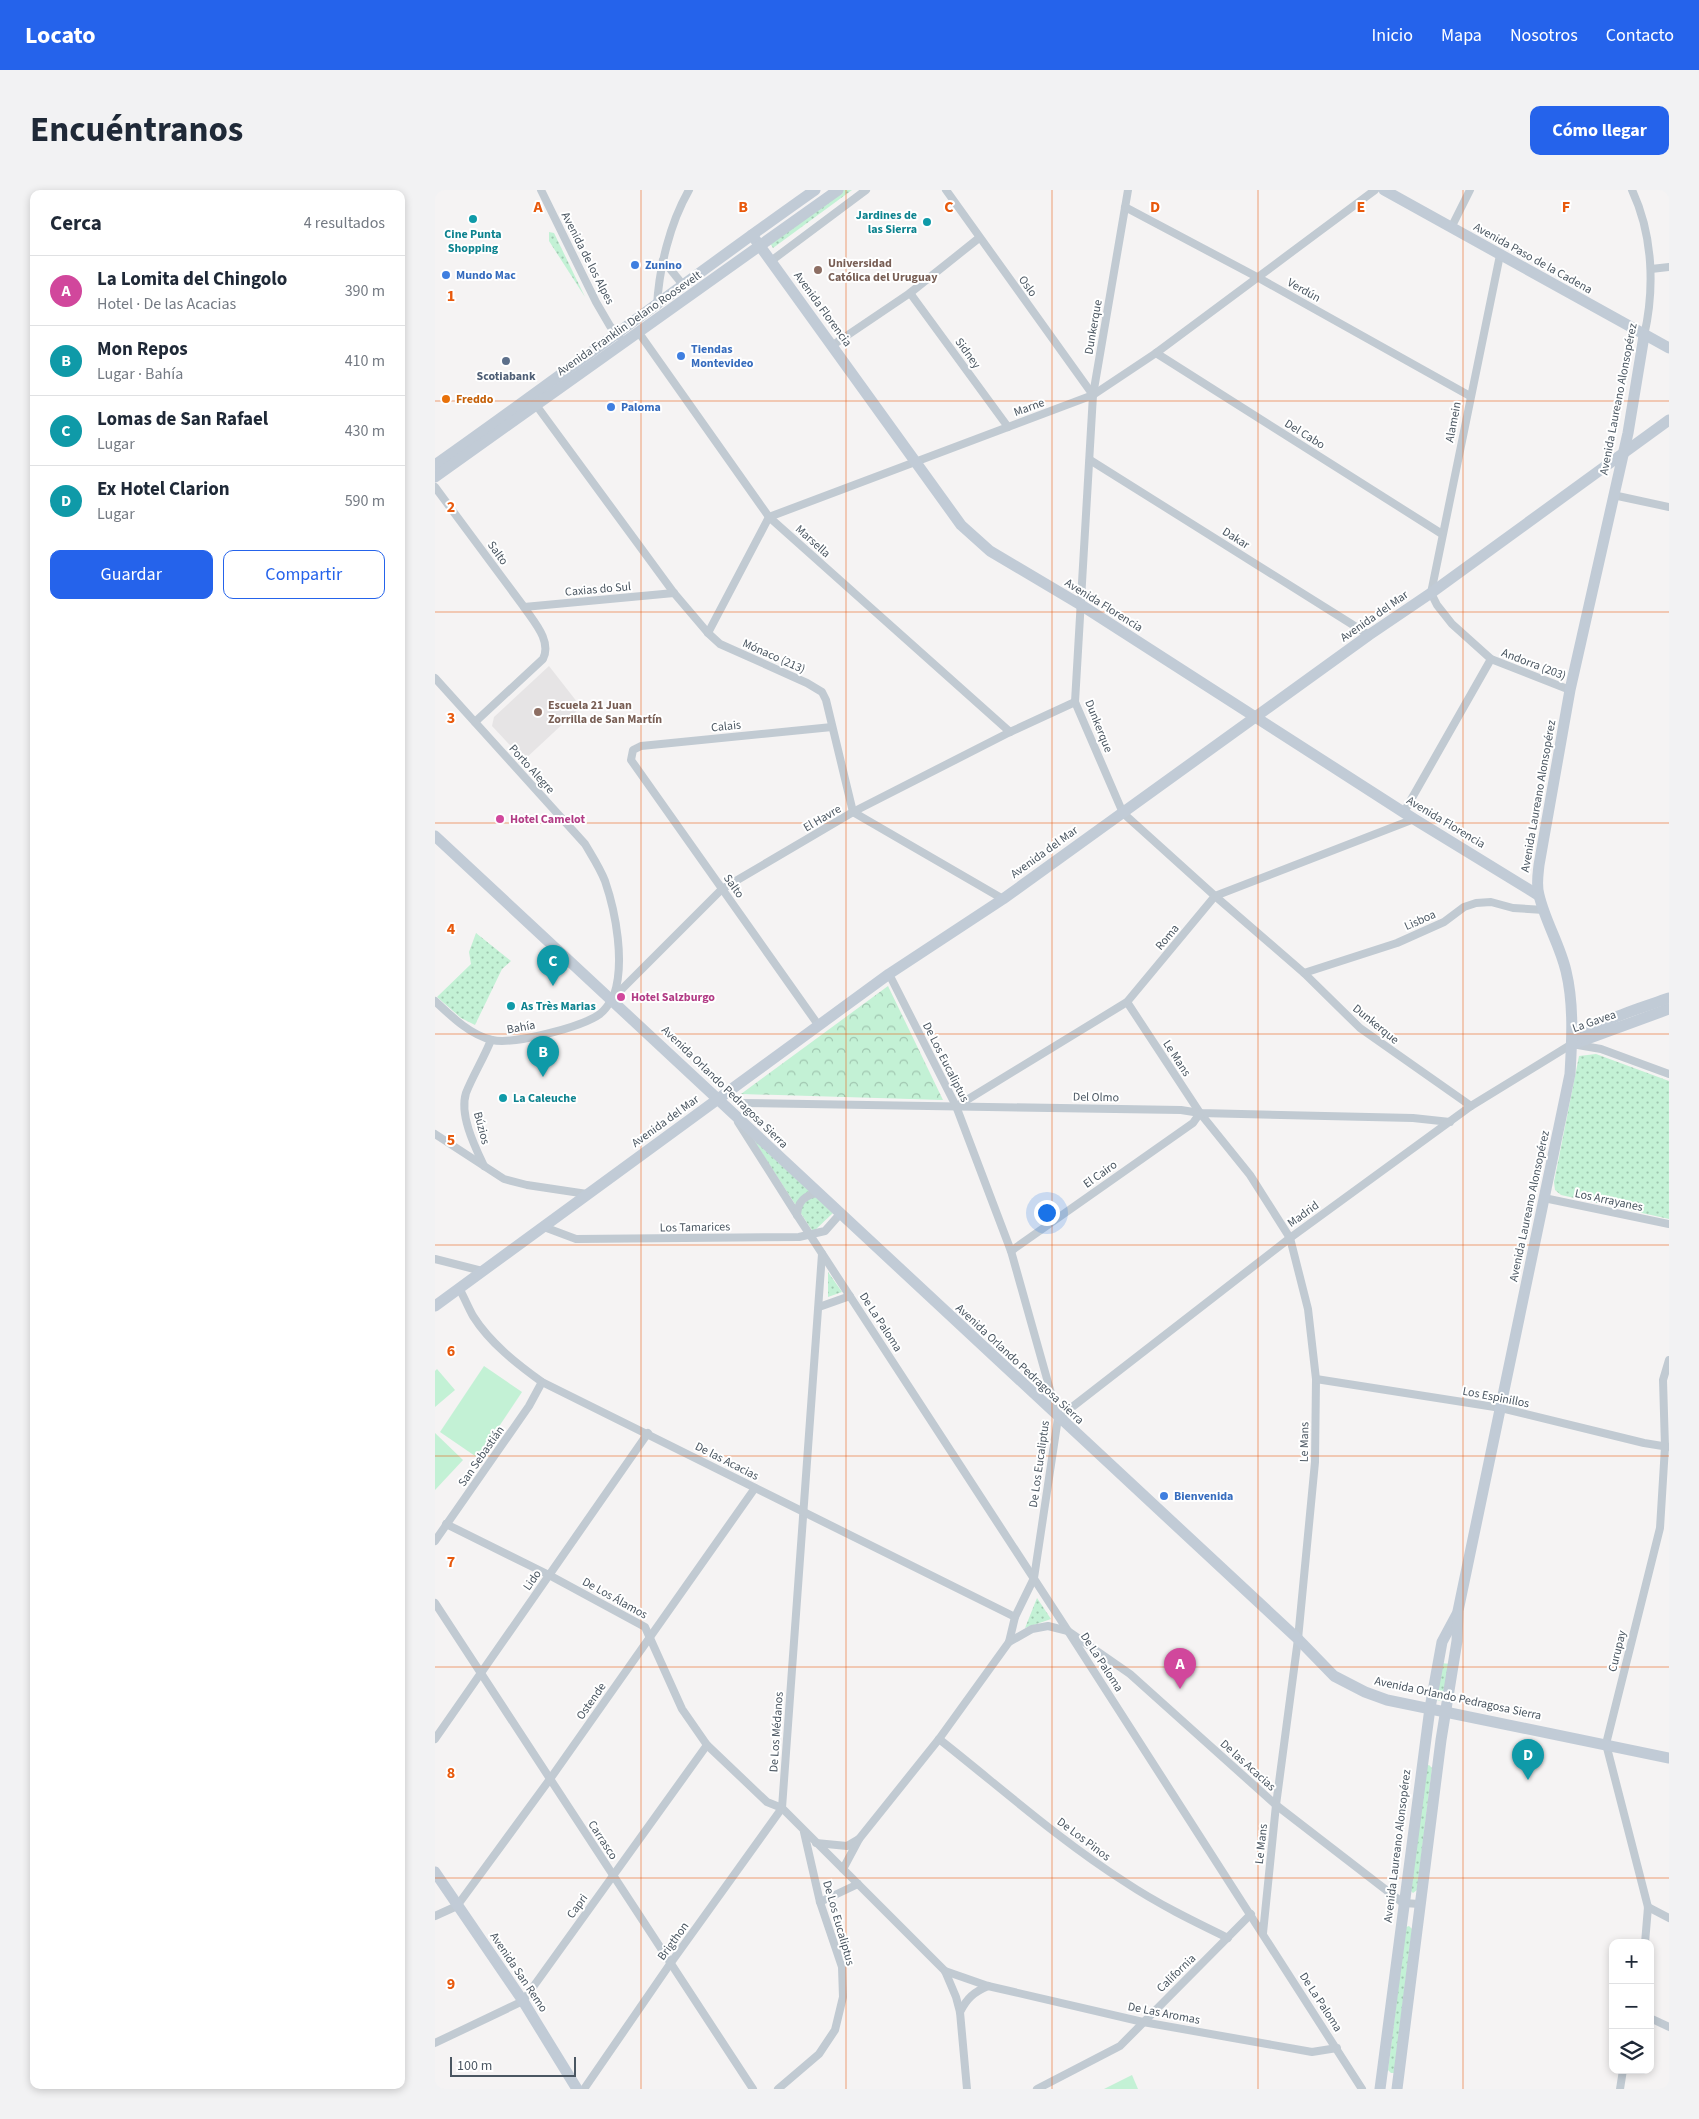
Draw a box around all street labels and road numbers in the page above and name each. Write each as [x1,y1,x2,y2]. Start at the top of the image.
street label: Avenida de los Alpes [557,209,618,307]
street label: Avenida Paso de la Cadena [1470,219,1595,298]
street label: Avenida Franklin Delano Roosevelt [554,267,705,380]
street label: Avenida Florencia [790,268,856,350]
street label: Oslo [1014,272,1041,300]
street label: Verdún [1284,274,1324,307]
street label: Dunkerque [1080,298,1107,356]
street label: Avenida Laureano Alonsopérez [1595,322,1642,476]
street label: Sidney [951,334,985,372]
street label: Marne [1011,394,1047,421]
street label: Alamein [1441,400,1466,444]
street label: Del Cabo [1281,415,1328,454]
street label: Marsella [791,521,834,562]
street label: Dakar [1219,523,1253,554]
street label: Salto [483,538,512,569]
street label: Avenida Florencia [1061,575,1146,636]
street label: Caxias do Sul [564,578,632,601]
street label: Avenida del Mar [1337,586,1412,646]
street label: Mónaco (213) [740,635,808,678]
street label: Andorra (203) [1499,644,1569,685]
street label: Dunkerque [1080,697,1117,755]
street label: Calais [710,716,742,737]
street label: Avenida Laureano Alonsopérez [1517,719,1560,874]
street label: Porto Alegre [505,741,559,798]
street label: Avenida Florencia [1403,792,1488,853]
street label: El Havre [800,801,844,836]
street label: Avenida del Mar [1007,822,1082,883]
street label: Salto [719,871,748,902]
street label: Lisboa [1402,906,1439,935]
street label: Roma [1151,921,1183,954]
street label: Dunkerque [1349,1000,1403,1048]
street label: La Gavea [1570,1006,1618,1037]
street label: Bahía [506,1017,537,1038]
street label: De Los Eucaliptus [918,1019,973,1105]
street label: Avenida Orlando Pedragosa Sierra [658,1022,792,1153]
street label: Le Mans [1158,1037,1195,1080]
street label: Del Olmo [1073,1089,1119,1106]
street label: Avenida del Mar [628,1091,703,1152]
street label: Búzios [469,1110,494,1146]
street label: Avenida Laureano Alonsopérez [1505,1129,1554,1283]
street label: El Cairo [1080,1156,1121,1192]
street label: Los Arrayanes [1573,1185,1644,1216]
street label: Madrid [1284,1197,1323,1232]
street label: Los Tamarices [660,1218,730,1237]
street label: De La Paloma [855,1289,906,1355]
street label: Avenida Orlando Pedragosa Sierra [952,1300,1088,1429]
street label: Los Espinillos [1461,1383,1531,1412]
street label: De Los Eucaliptus [1025,1419,1054,1509]
street label: San Sebastián [454,1422,509,1490]
street label: Le Mans [1296,1422,1313,1462]
street label: De las Acacias [692,1438,762,1485]
street label: Lido [519,1566,546,1594]
street label: De Los Álamos [579,1573,651,1623]
street label: Curupay [1604,1628,1631,1674]
street label: De La Paloma [1076,1629,1127,1695]
street label: Avenida Orlando Pedragosa Sierra [1373,1672,1543,1725]
street label: Ostende [572,1679,610,1723]
street label: De Los Médanos [765,1691,788,1773]
street label: De las Acacias [1216,1736,1279,1795]
street label: Avenida Laureano Alonsopérez [1380,1768,1415,1924]
street label: De Los Pinos [1053,1814,1114,1865]
street label: Carrasco [584,1817,622,1863]
street label: Le Mans [1251,1823,1272,1865]
street label: De Los Eucaliptus [818,1879,859,1968]
street label: Capri [563,1890,592,1922]
street label: Brigthon [654,1919,693,1964]
street label: Avenida San Remo [486,1929,552,2016]
street label: California [1153,1950,1200,1996]
street label: De La Paloma [1295,1969,1346,2035]
street label: De Las Aromas [1126,1998,1201,2029]

